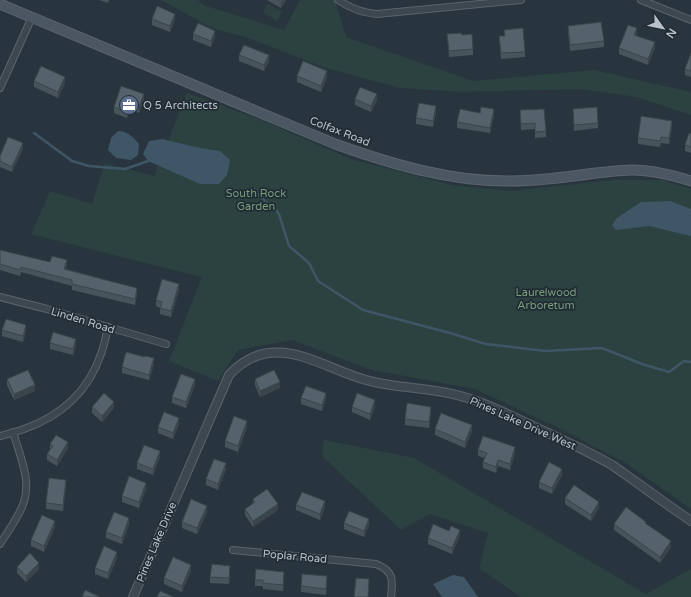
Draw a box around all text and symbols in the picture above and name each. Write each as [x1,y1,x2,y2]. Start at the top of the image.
north arrow [643,8,683,48]
text: N [663,26,679,40]
office icon: Q 5 Architects [118,94,140,116]
place label: Q 5 Architects [143,99,218,112]
street label: Colfax Road [308,114,372,149]
park label: South Rock Garden [226,187,286,213]
park label: Laurelwood Arboretum [515,286,577,312]
street label: Linden Road [49,305,116,336]
street label: Pines Lake Drive West [468,394,578,453]
street label: Pines Lake Drive [134,500,179,584]
street label: Poplar Road [262,547,328,566]

